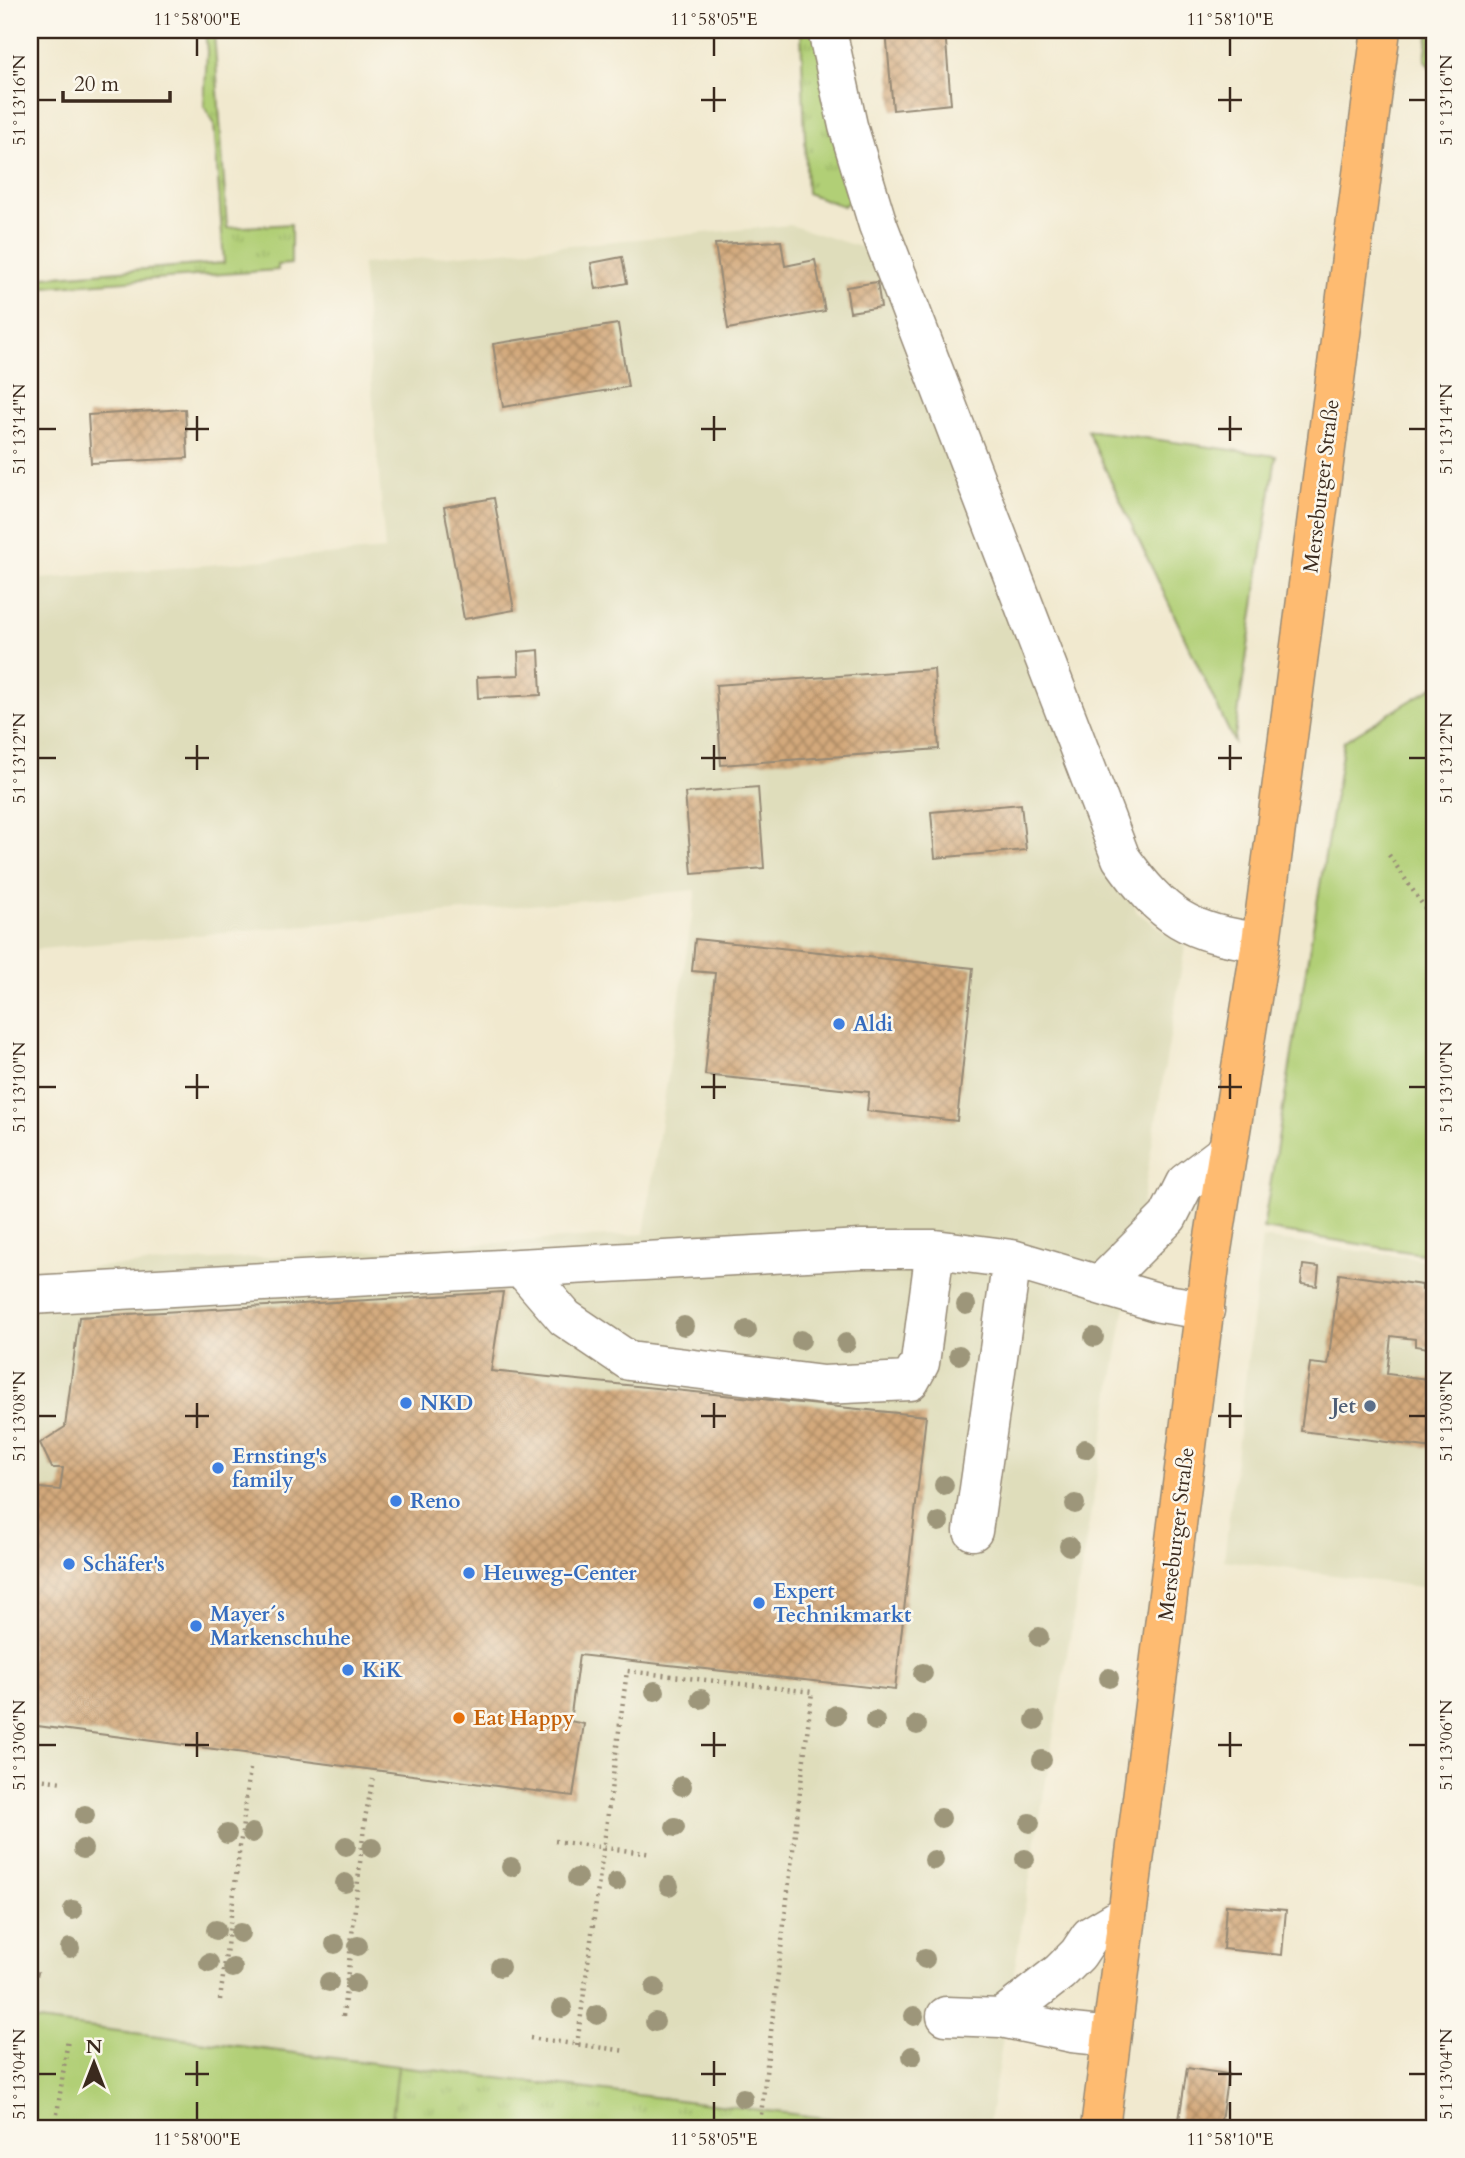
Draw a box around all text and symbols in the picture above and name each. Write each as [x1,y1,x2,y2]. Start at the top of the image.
text: 11°58'00"E [153,7,241,32]
text: 11°58'05"E [670,7,758,32]
text: 11°58'10"E [1186,7,1274,32]
text: 51°13'16"N [7,54,32,146]
text: 51°13'16"N [1434,54,1459,146]
scale bar [63,60,170,104]
text: 20 m [74,70,119,99]
text: 51°13'14"N [7,383,32,475]
text: 51°13'14"N [1434,383,1459,475]
street label: Merseburger Straße [1296,398,1347,574]
text: 51°13'12"N [7,712,32,804]
text: 51°13'12"N [1434,712,1459,804]
place label: Aldi [853,1010,893,1039]
marker: Aldi [831,1016,847,1032]
text: 51°13'10"N [7,1041,32,1133]
text: 51°13'10"N [1434,1041,1459,1133]
text: 51°13'08"N [7,1370,32,1462]
text: 51°13'08"N [1434,1370,1459,1462]
place label: NKD [420,1389,473,1418]
place label: Jet [1329,1392,1357,1421]
marker: NKD [398,1395,414,1411]
marker: Jet [1362,1398,1378,1414]
place label: Ernsting's family [232,1442,327,1495]
street label: Merseburger Straße [1151,1446,1202,1622]
marker: Ernsting's family [210,1460,226,1476]
place label: Reno [410,1487,461,1516]
marker: Reno [388,1493,404,1509]
place label: Schäfer's [83,1550,165,1579]
marker: Schäfer's [61,1556,77,1572]
place label: Heuweg-Center [483,1559,637,1588]
marker: Heuweg-Center [461,1565,477,1581]
place label: Expert Technikmarkt [773,1577,912,1630]
marker: Expert Technikmarkt [751,1595,767,1611]
place label: Mayer´s Markenschuhe [210,1600,351,1653]
marker: Mayer´s Markenschuhe [188,1618,204,1634]
place label: KiK [362,1656,403,1685]
marker: KiK [340,1662,356,1678]
text: 51°13'06"N [7,1699,32,1791]
text: 51°13'06"N [1434,1699,1459,1791]
place label: Eat Happy [473,1704,575,1733]
marker: Eat Happy [451,1710,467,1726]
text: 51°13'04"N [7,2028,32,2120]
north arrow [60,2028,130,2098]
text: 51°13'04"N [1434,2028,1459,2120]
text: N [86,2034,103,2060]
text: 11°58'00"E [153,2127,241,2152]
text: 11°58'05"E [670,2127,758,2152]
text: 11°58'10"E [1186,2127,1274,2152]

